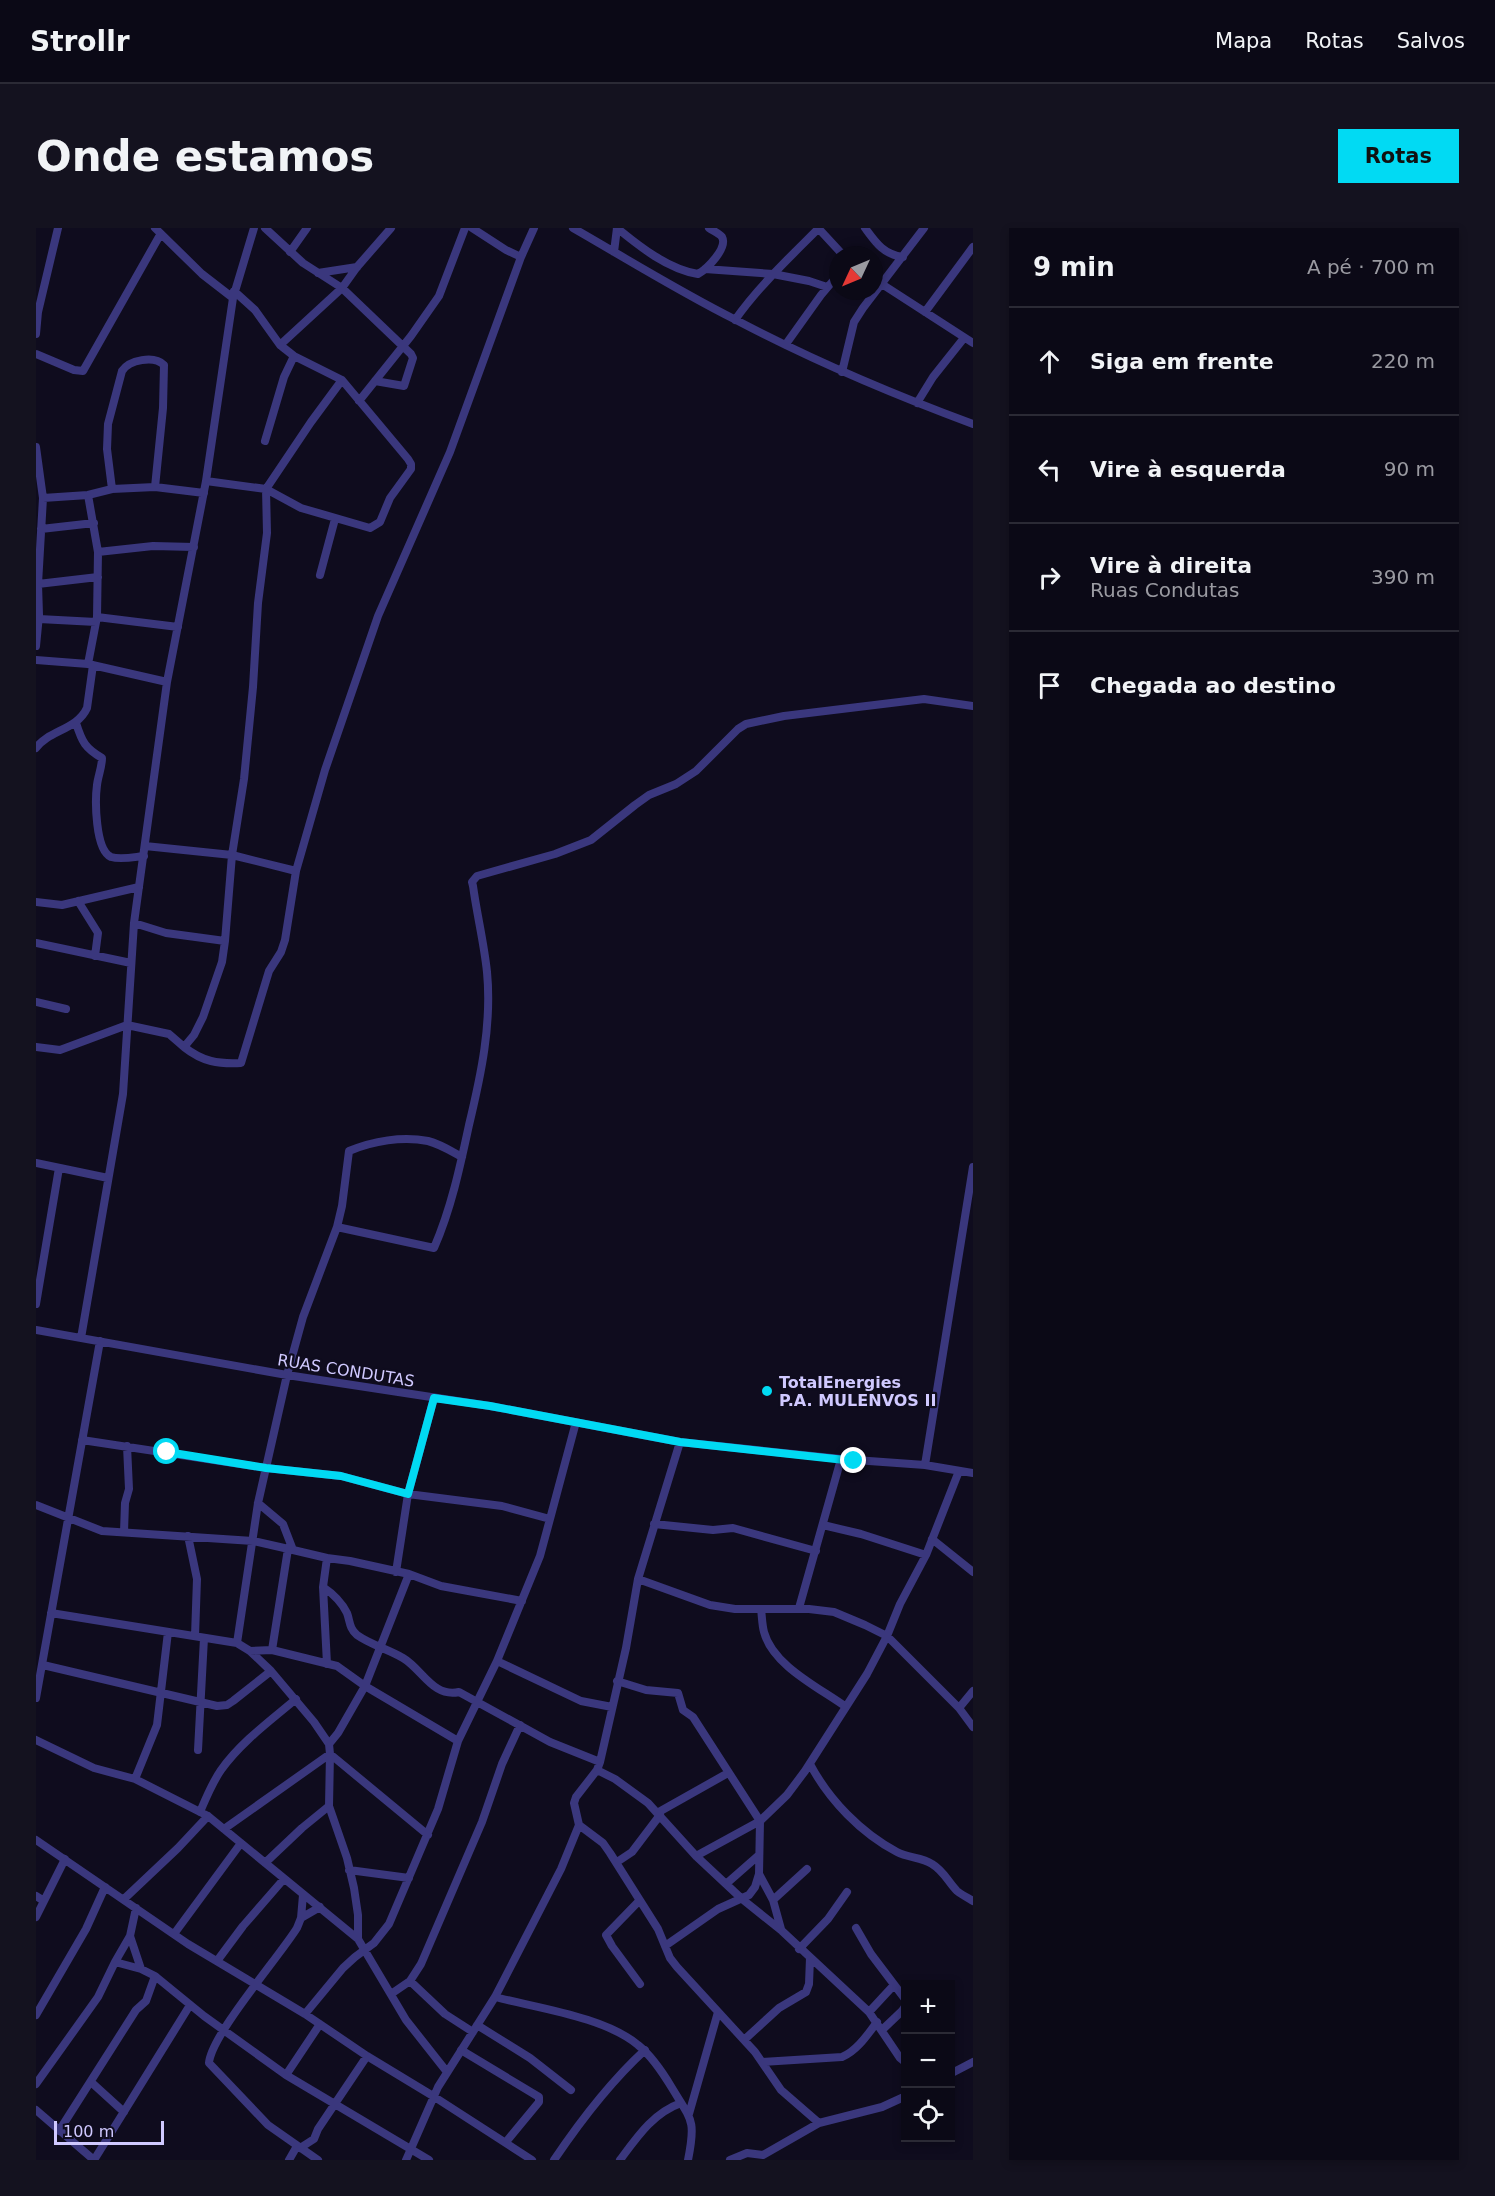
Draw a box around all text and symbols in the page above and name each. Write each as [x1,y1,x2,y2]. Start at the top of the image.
text: Strollr [30,25,130,58]
text: Mapa [1215,29,1272,53]
text: Rotas [1305,29,1364,53]
text: Salvos [1397,29,1465,53]
button: Rotas [1338,129,1459,183]
text: Onde estamos [36,132,374,181]
north arrow [829,246,883,300]
text: 9 min [1033,252,1115,282]
text: A pé · 700 m [1307,255,1435,279]
icon: ahead [1033,345,1066,378]
text: Siga em frente [1090,349,1274,374]
text: 220 m [1371,349,1435,373]
icon: left [1033,453,1066,486]
text: Vire à esquerda [1090,457,1286,482]
text: 90 m [1384,457,1435,481]
text: Vire à direita [1090,553,1252,578]
icon: right [1033,561,1066,594]
text: 390 m [1371,565,1435,589]
text: Ruas Condutas [1090,578,1239,602]
icon: arrive [1033,669,1066,702]
text: Chegada ao destino [1090,673,1336,698]
street label: RUAS CONDUTAS [276,1350,416,1391]
place label: TotalEnergies P.A. MULENVOS II [779,1373,936,1410]
marker: TotalEnergies P.A. MULENVOS II [760,1384,774,1398]
route start [153,1438,179,1464]
route end [840,1447,866,1473]
map controls [901,1980,955,2142]
button: + [901,1980,955,2034]
button: − [901,2034,955,2088]
button: locate [901,2088,955,2142]
scale bar [54,2118,164,2146]
text: 100 m [63,2122,114,2141]

